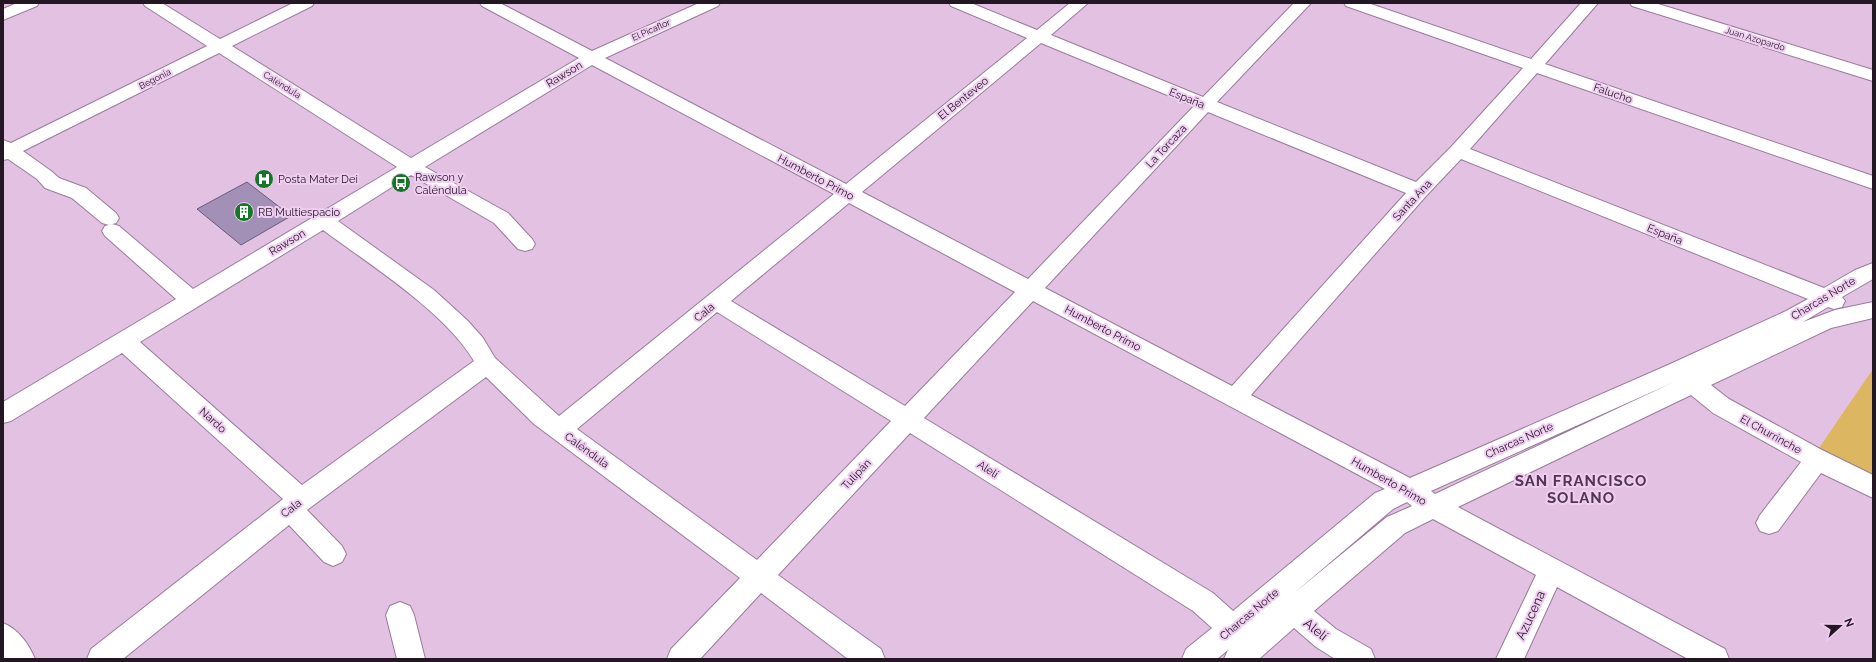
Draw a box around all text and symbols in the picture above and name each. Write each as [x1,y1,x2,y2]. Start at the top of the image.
street label: El Picaflor [630,17,673,43]
street label: Juan Azopardo [1724,25,1786,53]
street label: Rawson [544,59,585,90]
street label: Begonia [137,67,173,91]
street label: Caléndula [261,70,303,101]
street label: El Benteveo [936,74,991,123]
street label: Falucho [1592,81,1634,106]
street label: España [1167,85,1206,111]
street label: La Torcaza [1143,122,1190,171]
street label: Humberto Primo [775,152,857,203]
hospital icon: Posta Mater Dei [253,168,275,190]
place label: Rawson y Caléndula [415,171,467,197]
bus stop icon: Rawson y Caléndula [390,172,412,194]
place label: Posta Mater Dei [278,173,358,186]
street label: Santa Ana [1390,177,1435,223]
building icon: RB Multiespacio [233,201,255,223]
place label: RB Multiespacio [258,206,341,219]
street label: España [1645,221,1684,247]
street label: Rawson [267,227,308,258]
street label: Charcas Norte [1789,274,1858,323]
street label: Cala [691,300,717,325]
street label: Humberto Primo [1062,303,1144,354]
street label: Nardo [197,405,229,436]
street label: El Churrinche [1738,412,1804,457]
street label: Charcas Norte [1483,420,1556,461]
street label: Caléndula [562,430,611,471]
street label: Humberto Primo [1349,455,1429,508]
street label: Tulipán [839,456,874,492]
street label: Alelí [975,458,1001,481]
district label: SAN FRANCISCO SOLANO [1515,472,1647,507]
street label: Cala [278,496,304,520]
street label: Charcas Norte [1217,586,1282,643]
street label: Azucena [1513,588,1548,642]
north arrow [1820,606,1860,646]
street label: Alelí [1301,615,1331,644]
text: N [1841,616,1856,629]

